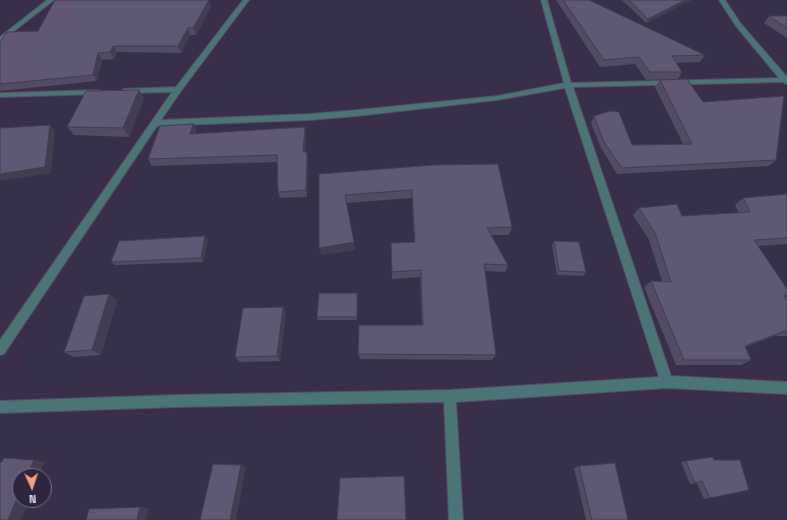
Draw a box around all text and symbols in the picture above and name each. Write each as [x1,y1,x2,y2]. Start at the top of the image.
north arrow [12,468,52,508]
text: N [29,492,37,506]

